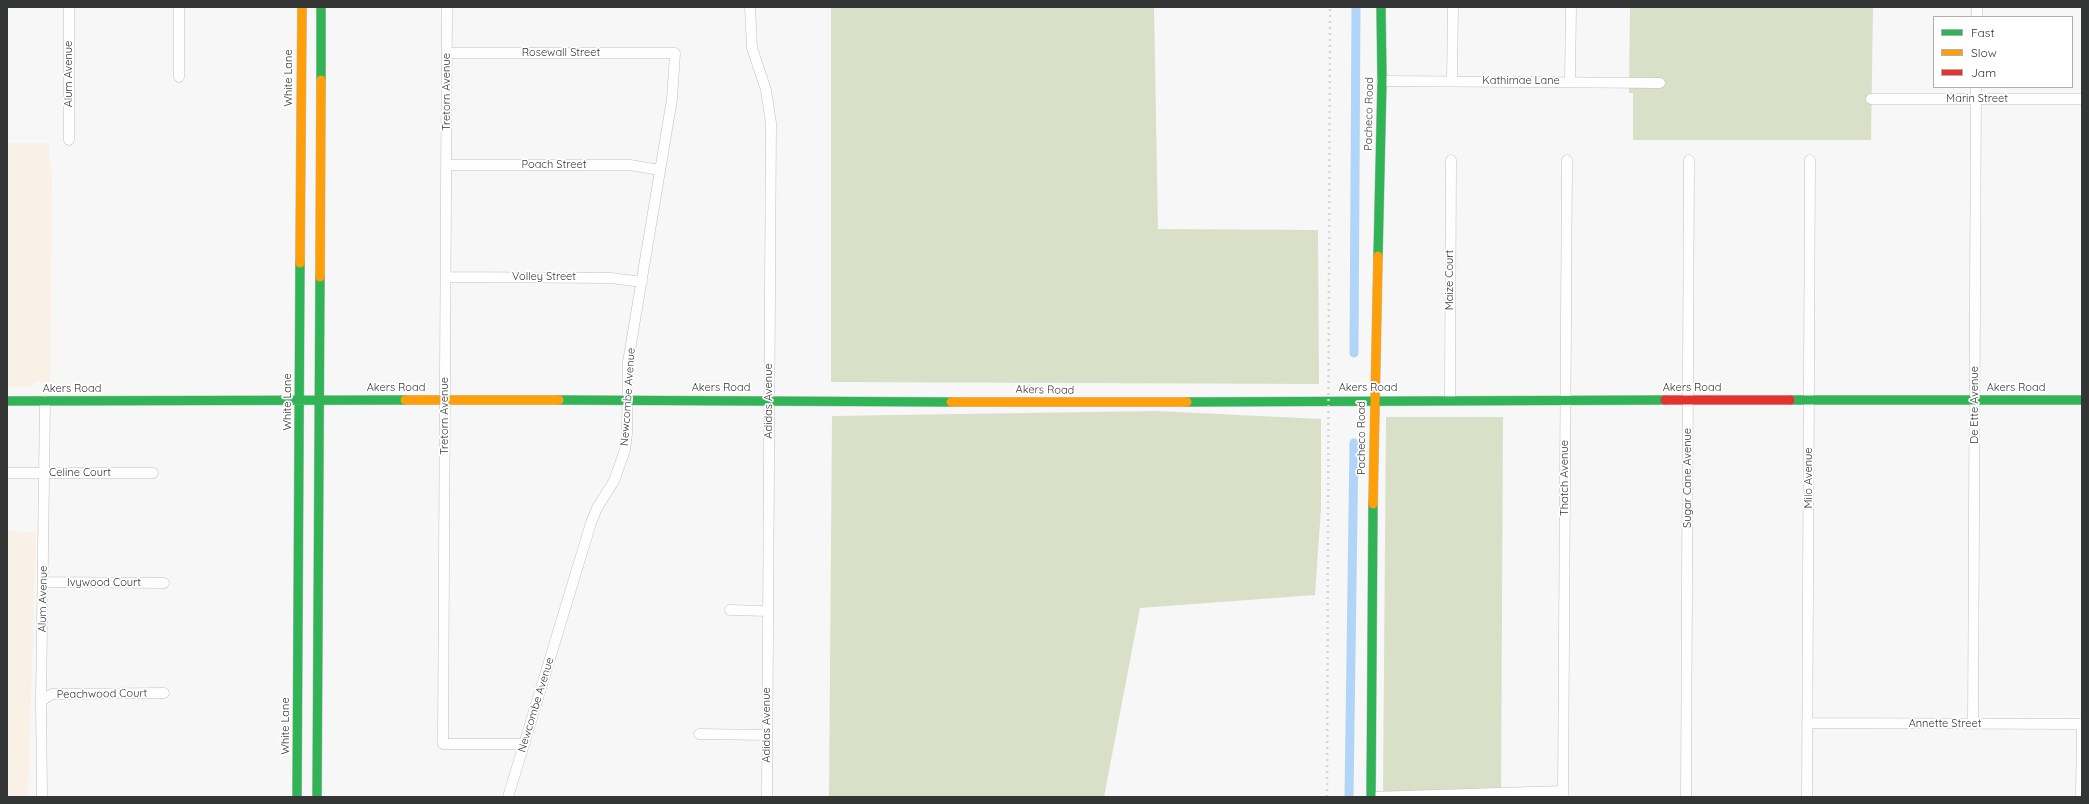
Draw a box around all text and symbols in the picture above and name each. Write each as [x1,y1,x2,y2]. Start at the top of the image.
legend [1933,16,2073,88]
text: Fast [1971,25,1995,40]
street label: Alum Avenue [62,41,76,107]
text: Slow [1971,45,1997,60]
street label: Rosewall Street [522,46,600,60]
street label: White Lane [282,49,296,107]
street label: Tretorn Avenue [440,53,454,131]
text: Jam [1971,65,1996,80]
street label: Kathimae Lane [1482,74,1560,88]
street label: Pacheco Road [1362,77,1376,151]
street label: Marin Street [1946,92,2008,106]
street label: Poach Street [522,158,586,172]
street label: Maize Court [1443,250,1457,310]
street label: Volley Street [512,270,576,284]
street label: Newcombe Avenue [618,347,638,447]
street label: Adidas Avenue [762,363,776,439]
street label: De Ette Avenue [1968,366,1982,444]
street label: White Lane [281,373,295,431]
street label: Tretorn Avenue [438,377,452,455]
street label: Akers Road [367,381,425,395]
street label: Akers Road [692,381,750,395]
street label: Akers Road [1339,381,1397,395]
street label: Akers Road [1663,381,1721,395]
street label: Akers Road [1987,381,2045,395]
street label: Akers Road [43,382,101,396]
street label: Akers Road [1016,383,1074,397]
street label: Pacheco Road [1355,401,1369,475]
street label: Sugar Cane Avenue [1681,428,1695,528]
street label: Thatch Avenue [1558,440,1572,516]
street label: Milo Avenue [1802,447,1816,509]
street label: Celine Court [49,466,111,480]
street label: Alum Avenue [36,566,50,632]
street label: Ivywood Court [67,576,141,590]
street label: Newcombe Avenue [515,656,557,754]
street label: Peachwood Court [57,687,147,701]
street label: Adidas Avenue [760,687,774,763]
street label: White Lane [279,697,293,755]
street label: Annette Street [1909,717,1981,731]

